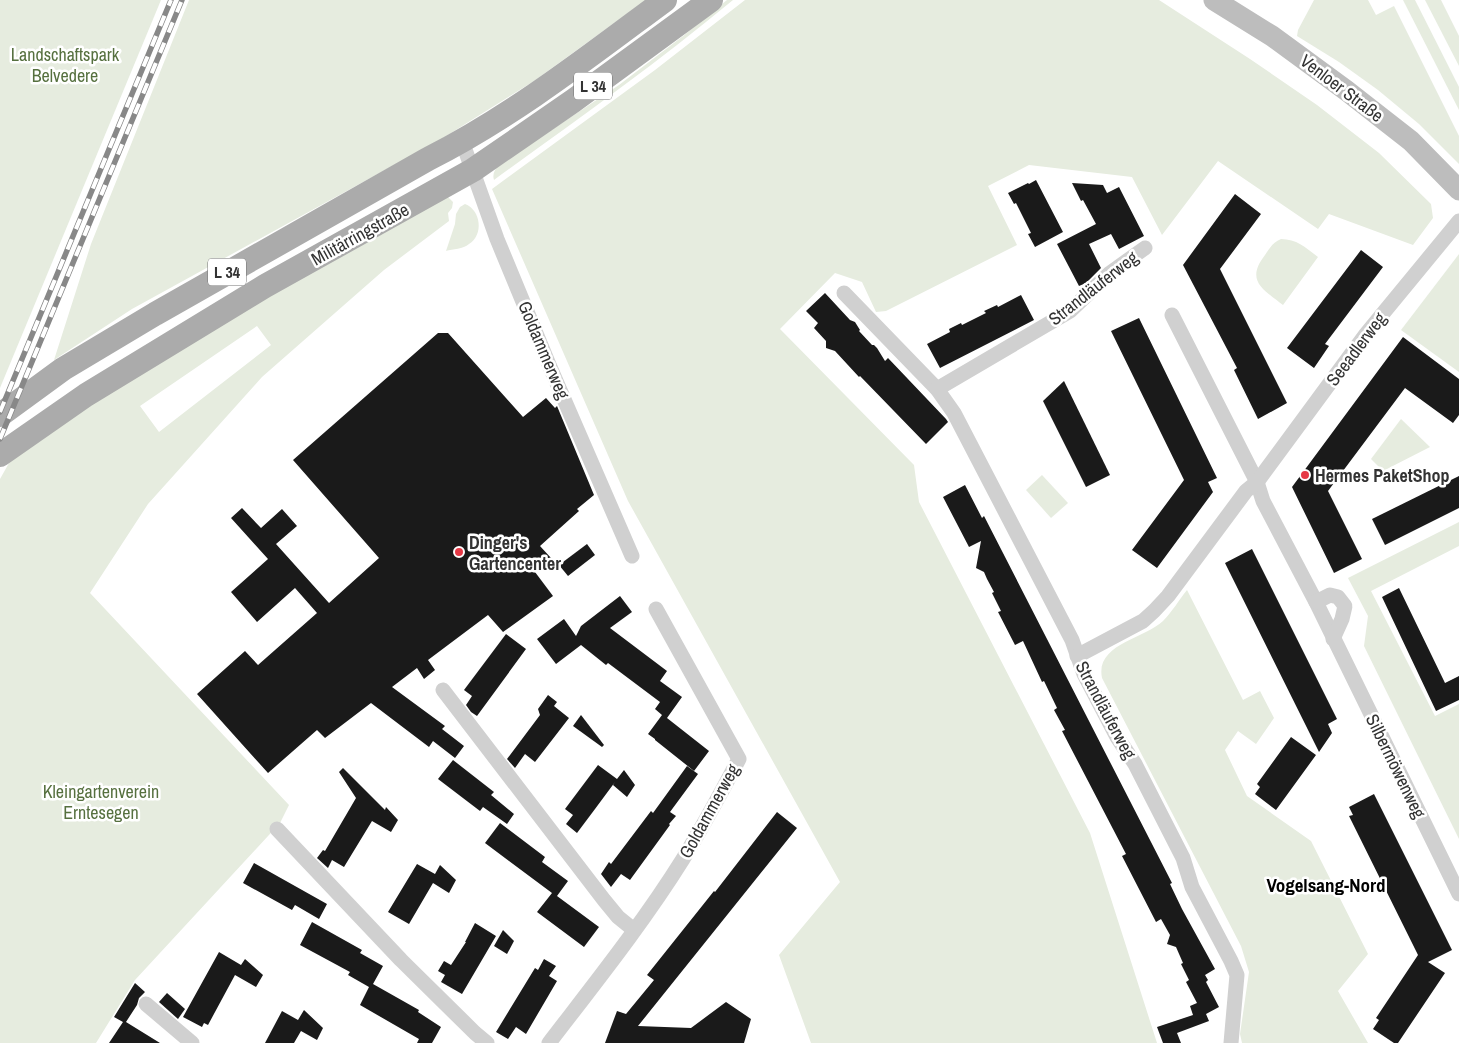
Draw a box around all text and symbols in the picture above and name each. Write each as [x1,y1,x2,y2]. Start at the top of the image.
park label: Landschaftspark Belvedere [11,42,120,88]
street label: Venloer Straße [1295,48,1389,128]
road number: L 34 [574,72,612,100]
street label: Militärringstraße [307,197,413,271]
street label: Strandläuferweg [1043,245,1144,331]
road number: L 34 [208,258,246,286]
street label: Goldammerweg [512,297,576,404]
street label: Seeadlerweg [1320,306,1392,391]
place label: Hermes PaketShop [1315,463,1450,488]
marker: Hermes PaketShop [1299,469,1311,481]
place label: Dinger's Gartencenter [469,530,561,576]
marker: Dinger's Gartencenter [453,546,465,558]
street label: Strandläuferweg [1070,657,1143,764]
street label: Silbermöwenweg [1360,710,1432,823]
street label: Goldammerweg [673,759,746,863]
park label: Kleingartenverein Erntesegen [43,779,159,825]
district label: Vogelsang-Nord [1266,872,1386,898]

